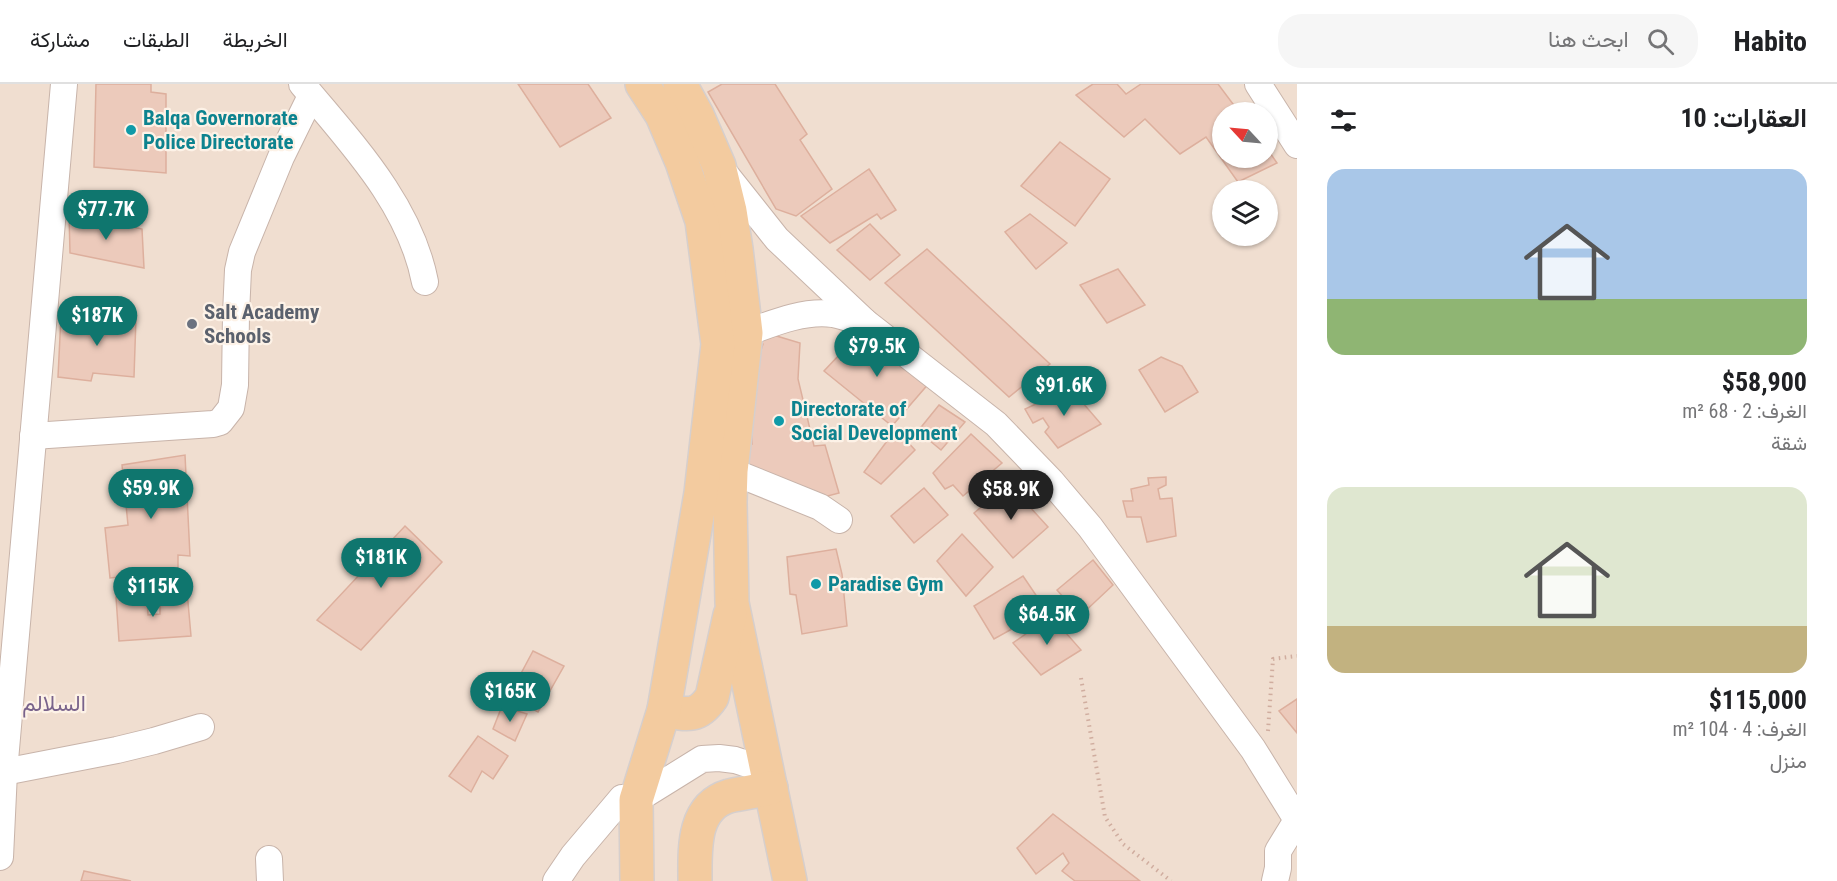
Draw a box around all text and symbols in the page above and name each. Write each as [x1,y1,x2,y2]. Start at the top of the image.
search box [1278,14,1698,68]
icon: search [1644,25,1677,58]
text: Habito [1734,25,1807,58]
text: ابحث هنا [1548,27,1629,52]
text: مشاركة [30,28,90,52]
text: الطبقات [123,28,190,52]
text: الخريطة [223,28,288,52]
north arrow [1212,102,1278,168]
map controls [1212,102,1278,246]
text: العقارات: 10 [1680,103,1807,133]
icon: filters [1327,104,1360,137]
place label: Balqa Governorate Police Directorate [143,106,298,154]
marker: Balqa Governorate Police Directorate [124,123,138,137]
button: layers [1212,180,1278,246]
pin: $77.7K [57,190,155,241]
text: $77.7K [77,197,135,221]
icon: home [1513,208,1621,316]
pin: $187K [55,296,139,347]
place label: Salt Academy Schools [204,300,320,348]
text: $187K [71,303,123,327]
marker: Salt Academy Schools [185,317,199,331]
pin: $79.5K [828,327,926,378]
text: $79.5K [848,334,906,358]
pin: $91.6K [1015,366,1113,417]
text: $58,900 [1722,367,1807,397]
text: $91.6K [1035,373,1093,397]
place label: Directorate of Social Development [791,397,957,445]
text: الغرف: 2 · 68 m² [1682,399,1807,423]
marker: Directorate of Social Development [772,414,786,428]
text: شقة [1771,431,1807,455]
pin: $59.9K [102,469,200,520]
pin: $58.9K [962,470,1060,521]
text: $59.9K [122,476,180,500]
text: $58.9K [982,477,1040,501]
icon: home [1513,526,1621,634]
pin: $181K [339,538,423,589]
text: $181K [355,545,407,569]
pin: $115K [111,567,195,618]
place label: Paradise Gym [828,572,944,596]
text: $115K [127,574,179,598]
marker: Paradise Gym [809,577,823,591]
pin: $64.5K [998,595,1096,646]
text: $64.5K [1018,602,1076,626]
pin: $165K [468,672,552,723]
text: $165K [484,679,536,703]
text: $115,000 [1709,685,1807,715]
district label: السلالم [22,691,86,718]
text: الغرف: 4 · 104 m² [1672,717,1807,741]
text: منزل [1770,749,1807,773]

